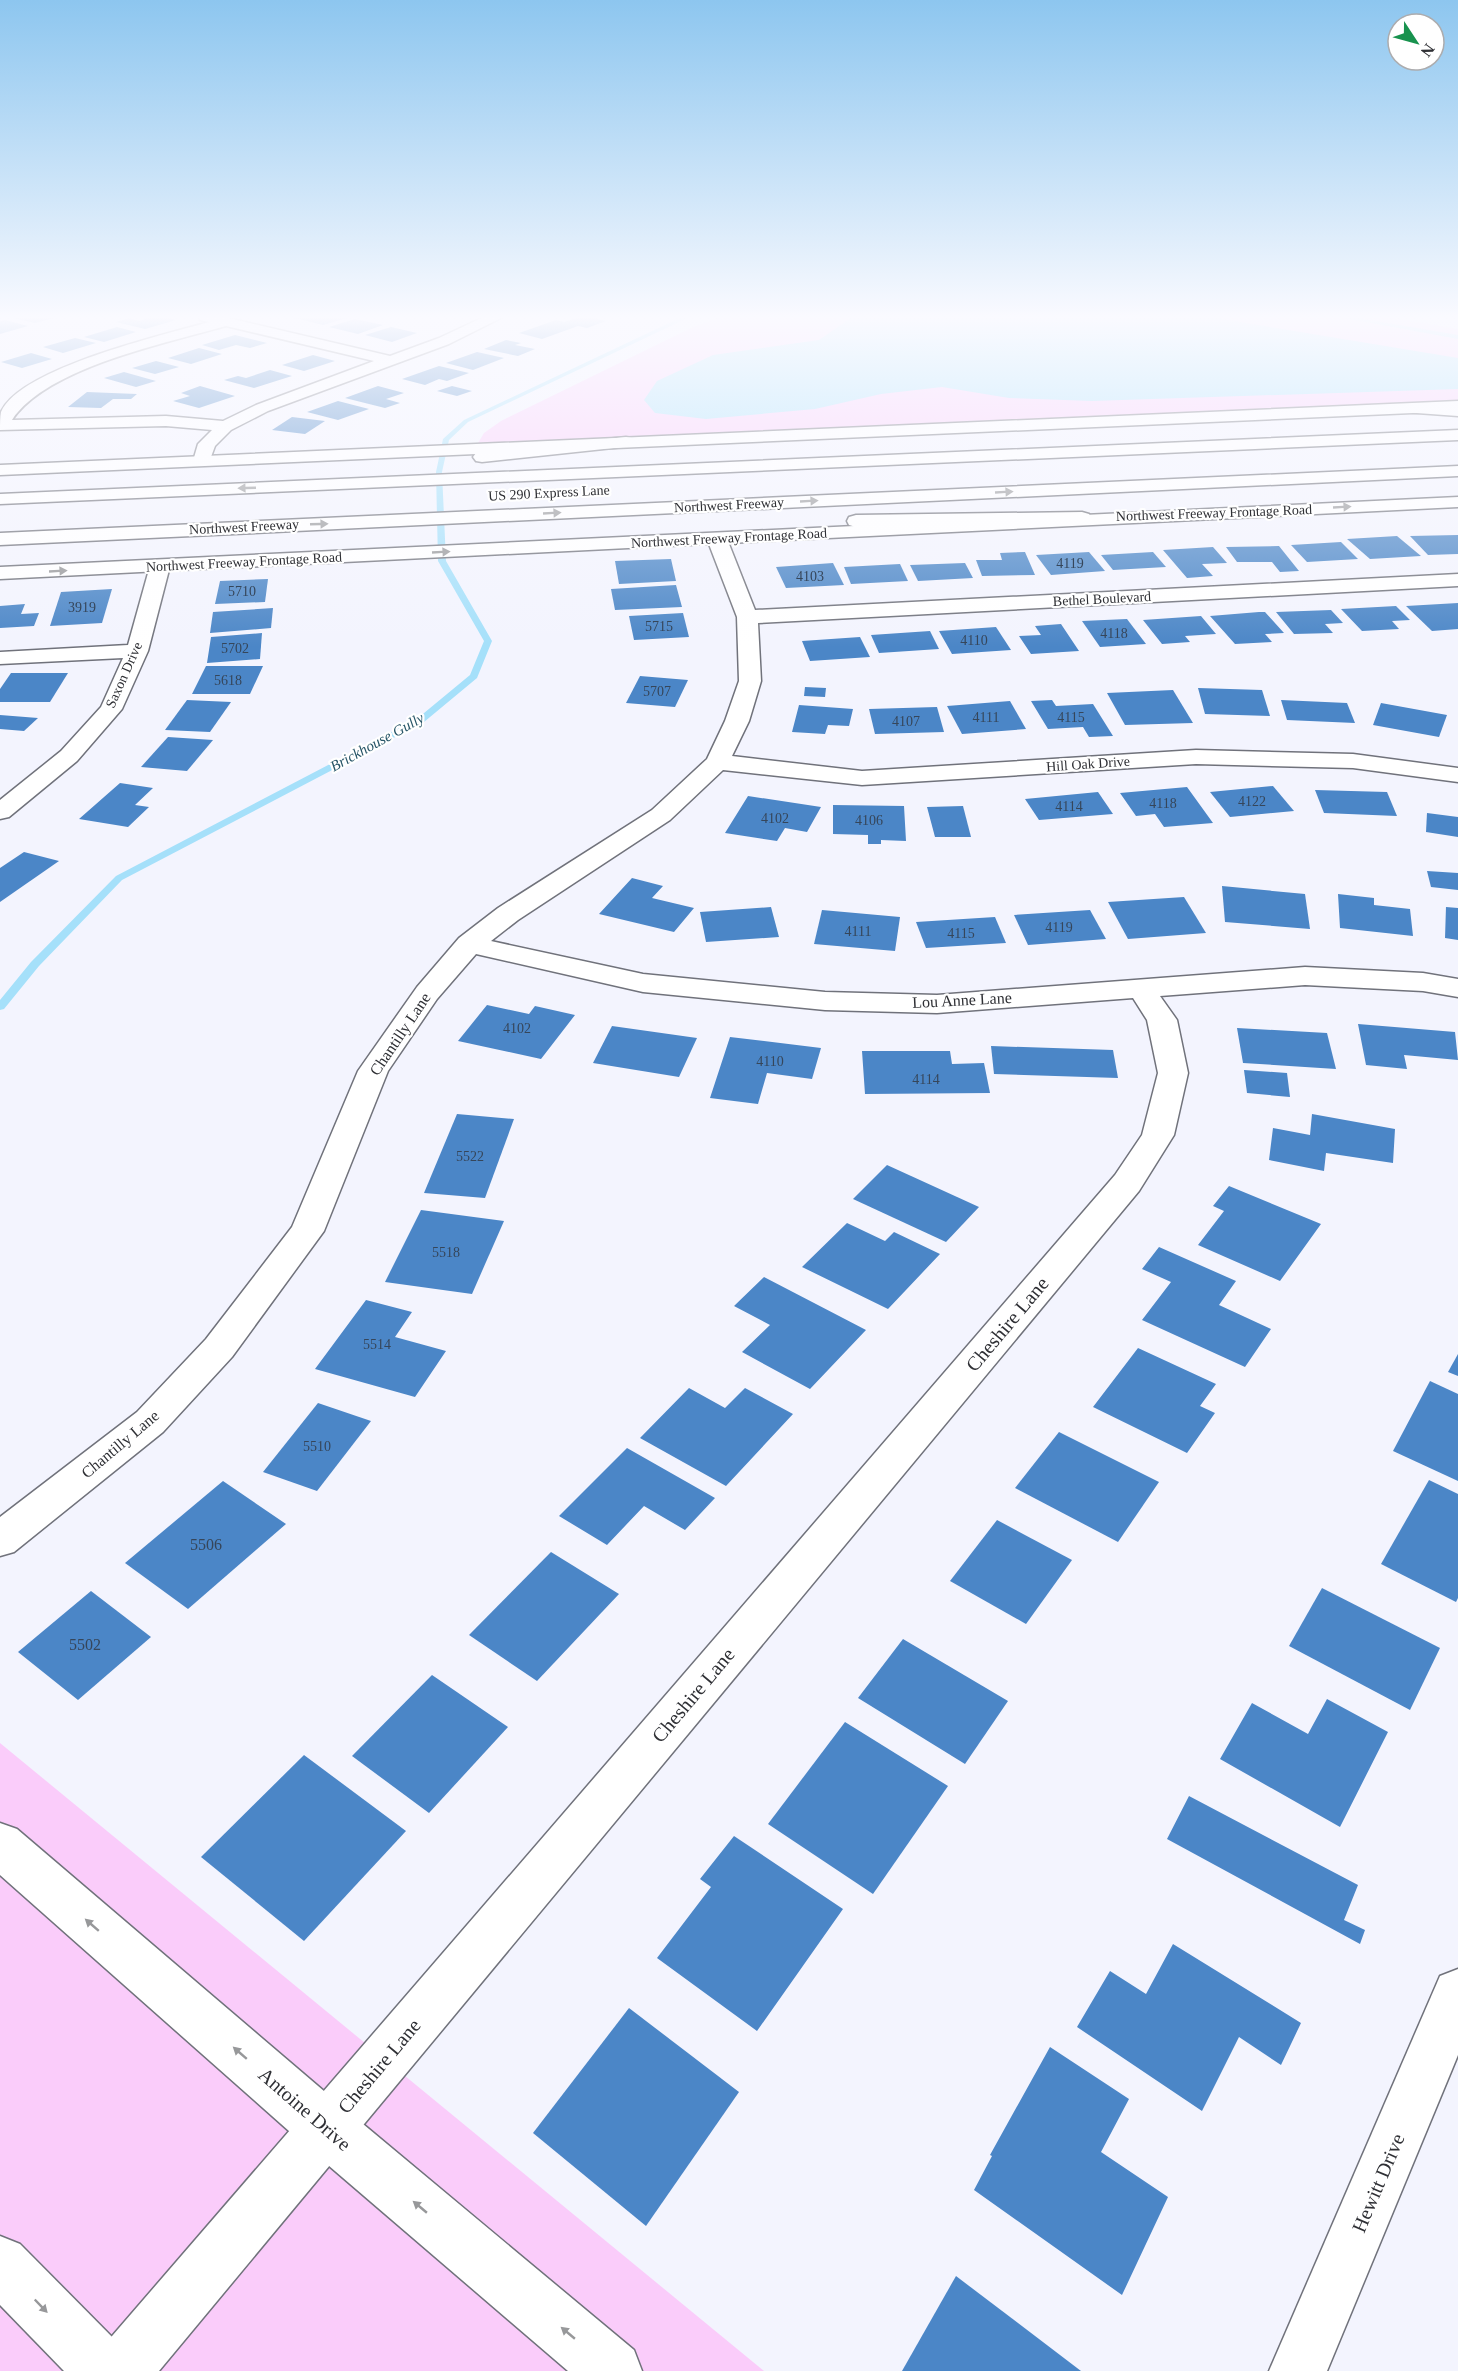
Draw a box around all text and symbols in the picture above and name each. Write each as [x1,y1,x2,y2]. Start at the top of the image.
north arrow [1386,12,1446,72]
text: N [1417,41,1438,61]
street label: US 290 Express Lane [488,482,610,504]
one-way arrow [238,484,257,493]
one-way arrow [995,488,1014,497]
street label: Northwest Freeway [674,495,784,515]
one-way arrow [800,497,819,506]
street label: Northwest Freeway Frontage Road [1116,502,1312,524]
one-way arrow [1333,503,1352,512]
one-way arrow [542,509,561,518]
street label: Northwest Freeway [189,517,299,537]
one-way arrow [310,519,329,528]
street label: Northwest Freeway Frontage Road [631,525,827,551]
one-way arrow [431,548,450,557]
street label: Northwest Freeway Frontage Road [146,549,342,575]
house number: 4119 [1056,556,1084,571]
one-way arrow [49,566,68,575]
house number: 4103 [796,569,824,584]
house number: 5710 [228,584,256,599]
street label: Bethel Boulevard [1052,589,1152,609]
house number: 3919 [68,600,96,615]
house number: 5715 [645,619,673,634]
house number: 4118 [1100,626,1128,641]
house number: 4110 [960,633,988,648]
street label: Saxon Drive [103,640,145,710]
house number: 5702 [221,641,249,656]
house number: 5618 [214,673,242,688]
house number: 5707 [643,684,671,699]
water label: Brickhouse Gully [327,709,427,774]
house number: 4111 [973,710,999,725]
house number: 4115 [1057,710,1085,725]
house number: 4107 [892,714,920,729]
street label: Hill Oak Drive [1046,754,1130,774]
house number: 4122 [1238,794,1266,809]
house number: 4118 [1149,796,1177,811]
house number: 4114 [1055,799,1083,814]
house number: 4102 [761,811,789,826]
house number: 4106 [855,813,883,828]
house number: 4119 [1045,920,1073,935]
house number: 4111 [845,924,871,939]
house number: 4115 [947,926,975,941]
street label: Lou Anne Lane [912,989,1012,1011]
street label: Chantilly Lane [366,990,435,1079]
house number: 4102 [503,1021,531,1036]
house number: 4110 [756,1054,784,1069]
house number: 4114 [912,1072,940,1087]
house number: 5522 [456,1149,484,1164]
house number: 5518 [432,1245,460,1260]
street label: Cheshire Lane [961,1272,1053,1376]
house number: 5514 [363,1337,391,1352]
street label: Chantilly Lane [78,1407,163,1482]
house number: 5510 [303,1439,331,1454]
house number: 5506 [190,1536,222,1553]
house number: 5502 [69,1636,101,1653]
street label: Cheshire Lane [647,1643,739,1747]
one-way arrow [85,1919,100,1932]
street label: Cheshire Lane [333,2014,425,2118]
one-way arrow [233,2047,248,2060]
street label: Antoine Drive [254,2063,356,2155]
street label: Hewitt Drive [1347,2130,1409,2236]
one-way arrow [413,2201,428,2214]
one-way arrow [34,2299,48,2314]
one-way arrow [561,2327,576,2340]

